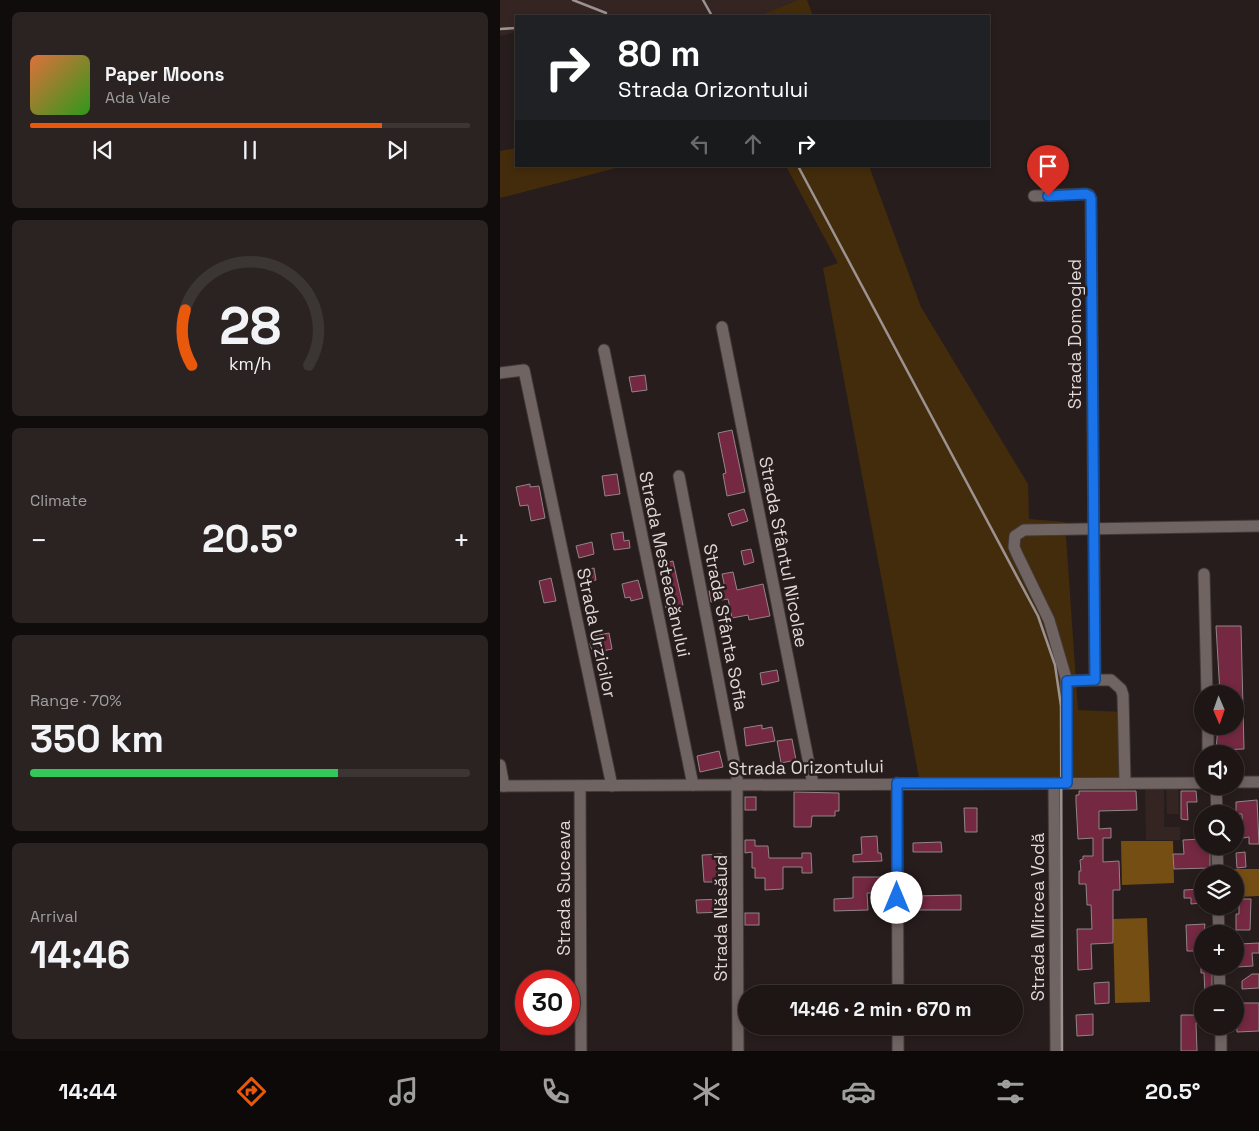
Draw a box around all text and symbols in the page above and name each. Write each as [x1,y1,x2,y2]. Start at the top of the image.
text: 80 m [618,32,700,76]
icon: right [535,35,600,100]
text: Paper Moons [105,62,224,87]
text: Strada Orizontului [618,75,808,103]
text: Ada Vale [105,87,170,108]
icon: left [686,130,714,158]
icon: ahead [739,130,767,158]
icon: right [792,130,820,158]
icon: previous [89,136,117,164]
icon: pause [236,136,264,164]
icon: next [383,136,411,164]
pin [1027,145,1069,196]
icon: arrive [1034,152,1062,180]
street label: Strada Domogled [1063,259,1086,409]
text: 28 [219,293,281,359]
text: km/h [229,352,271,375]
street label: Strada Sfântul Nicolae [754,455,814,649]
street label: Strada Mesteacănului [634,469,696,659]
text: Climate [30,490,87,511]
text: 20.5° [202,515,298,563]
text: − [30,522,47,558]
text: + [453,522,470,558]
street label: Strada Sfânta Sofia [699,542,753,712]
street label: Strada Urzicilor [572,566,622,700]
north arrow [1194,685,1244,735]
map controls [1194,685,1244,1035]
text: Range · 70% [30,690,122,711]
text: 350 km [30,715,164,763]
button: sound [1194,745,1244,795]
street label: Strada Orizontului [728,754,884,780]
button: search [1194,805,1244,855]
street label: Strada Suceava [552,820,575,956]
street label: Strada Mircea Vodă [1026,833,1049,1001]
street label: Strada Năsăud [709,855,732,981]
button: layers [1194,865,1244,915]
position arrow [870,871,922,923]
text: Arrival [30,906,78,927]
button: + [1194,925,1244,975]
text: 14:46 [30,931,130,979]
speed limit sign: 30 [515,970,580,1035]
button: − [1194,985,1244,1035]
text: 14:46 · 2 min · 670 m [789,997,972,1022]
icon: directions [234,1074,269,1109]
icon: music [386,1074,421,1109]
icon: phone [538,1074,573,1109]
icon: climate [689,1074,724,1109]
icon: car [841,1074,876,1109]
icon: filters [993,1074,1028,1109]
text: 14:44 [58,1077,117,1105]
text: 20.5° [1145,1077,1201,1105]

